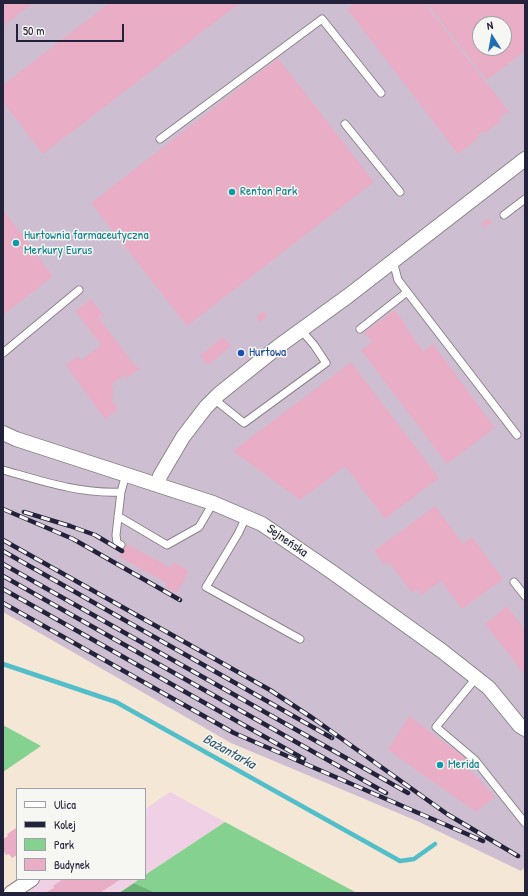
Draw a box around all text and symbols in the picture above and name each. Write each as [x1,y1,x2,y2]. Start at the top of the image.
scale bar [18,16,126,42]
north arrow [472,16,512,56]
text: N [486,18,494,33]
text: 50 m [23,22,44,39]
place label: Renton Park [240,184,297,200]
marker: Renton Park [227,187,237,197]
place label: Hurtownia farmaceutyczna Merkury Eurus [24,228,149,259]
marker: Hurtownia farmaceutyczna Merkury Eurus [11,238,21,248]
place label: Hurtowa [249,345,286,361]
marker: Hurtowa [236,348,246,358]
street label: Sejneńska [263,521,311,561]
water label: Bażantarka [200,731,258,773]
place label: Merida [448,757,479,773]
marker: Merida [435,760,445,770]
legend [16,788,146,880]
text: Ulica [54,796,76,813]
text: Kolej [54,816,76,833]
text: Park [54,836,74,853]
text: Budynek [54,856,90,873]

